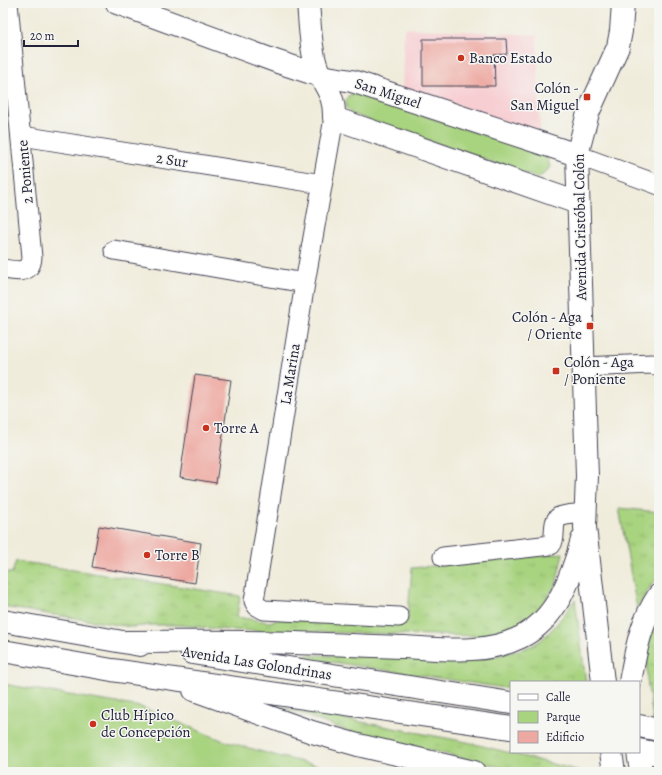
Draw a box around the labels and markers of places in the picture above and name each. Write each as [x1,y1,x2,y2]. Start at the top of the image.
place label: Banco Estado [469,48,552,68]
marker: Banco Estado [456,53,466,63]
place label: Colón - San Miguel [510,78,579,115]
marker: Colón - San Miguel [582,92,592,102]
place label: Colón - Aga / Oriente [512,307,582,344]
marker: Colón - Aga / Oriente [585,321,595,331]
place label: Colón - Aga / Poniente [564,352,634,389]
marker: Colón - Aga / Poniente [551,366,561,376]
place label: Torre A [214,418,259,438]
marker: Torre A [201,423,211,433]
place label: Torre B [155,545,200,565]
marker: Torre B [142,550,152,560]
place label: Club Hípico de Concepción [101,705,191,742]
marker: Club Hípico de Concepción [88,719,98,729]

